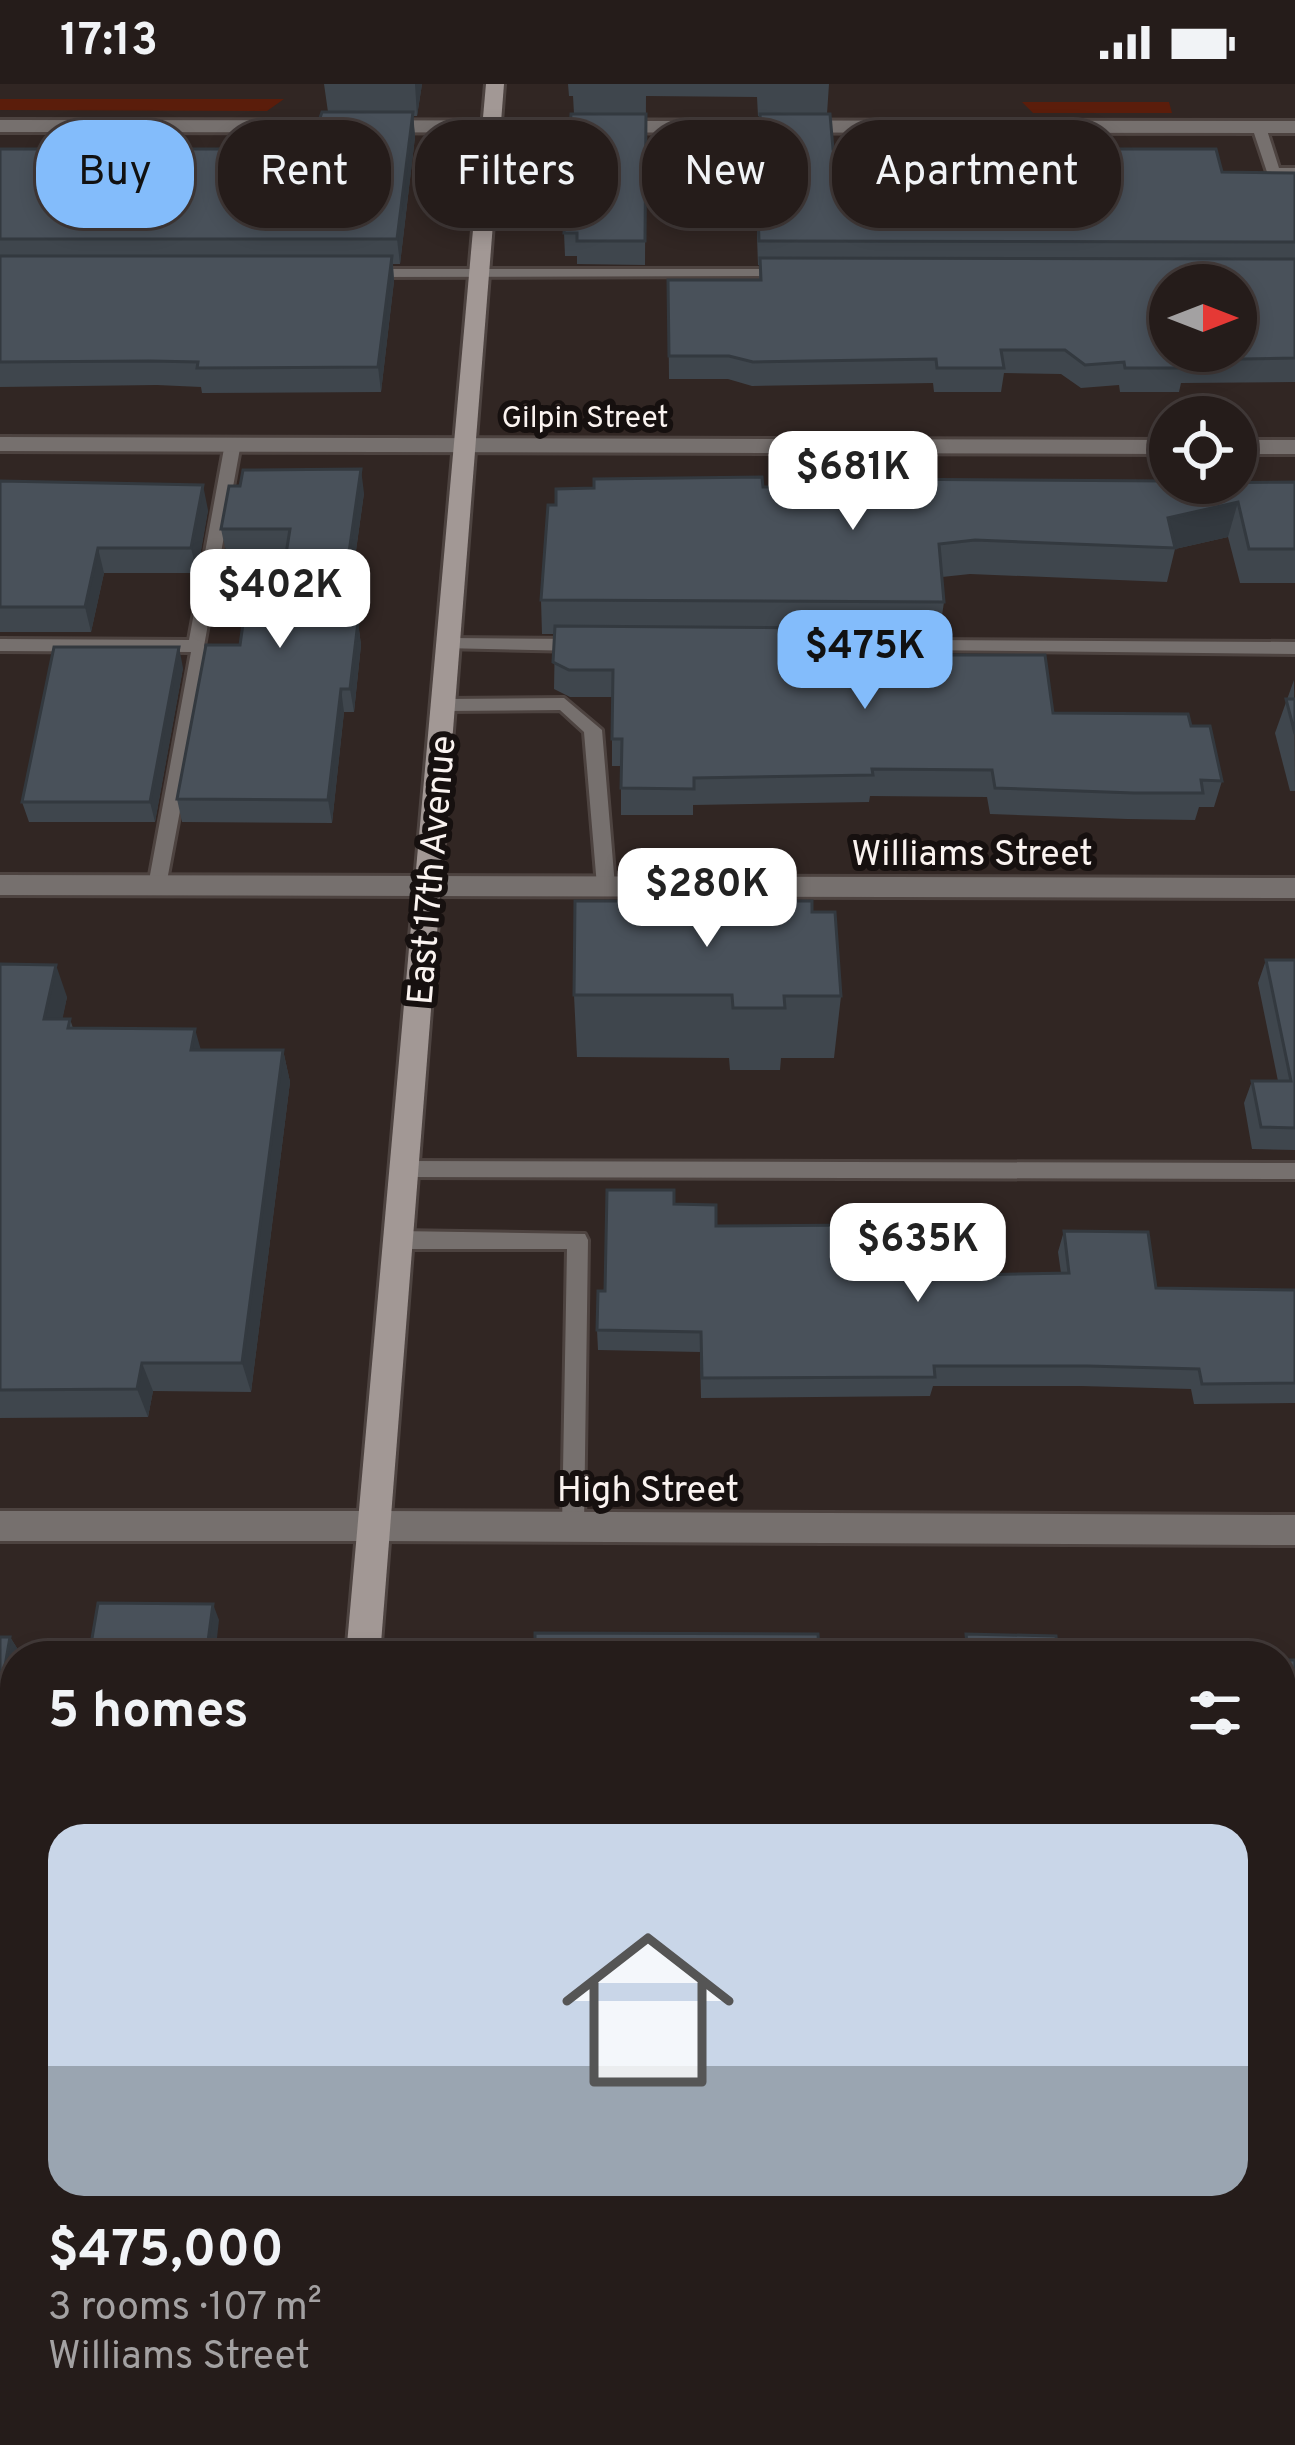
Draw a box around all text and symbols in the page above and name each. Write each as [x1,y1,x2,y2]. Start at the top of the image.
text: 17:13 [60,14,158,71]
chip: Buy [36,120,194,228]
chip: Rent [218,120,391,228]
chip: Filters [415,120,618,228]
chip: New [642,120,808,228]
chip: Apartment [832,120,1121,228]
north arrow [1149,264,1257,372]
map controls [1149,264,1257,504]
button: locate [1149,396,1257,504]
street label: Gilpin Street [501,401,669,438]
pin: $681K [769,431,937,533]
text: $681K [795,445,911,494]
pin: $402K [196,549,364,651]
text: $402K [217,563,343,612]
pin: $475K [781,610,949,712]
text: $475K [805,624,925,673]
street label: East 17th Avenue [399,734,469,1007]
street label: Williams Street [851,833,1093,879]
pin: $280K [623,848,791,950]
text: $280K [645,862,769,911]
pin: $635K [834,1203,1002,1305]
text: $635K [857,1217,979,1266]
street label: High Street [557,1469,739,1515]
icon: filters [1182,1680,1248,1746]
text: 5 homes [48,1681,249,1746]
icon: home [540,1902,756,2118]
text: $475,000 [48,2220,284,2285]
text: 3 rooms · 107 m² [48,2285,322,2334]
text: Williams Street [48,2334,310,2383]

